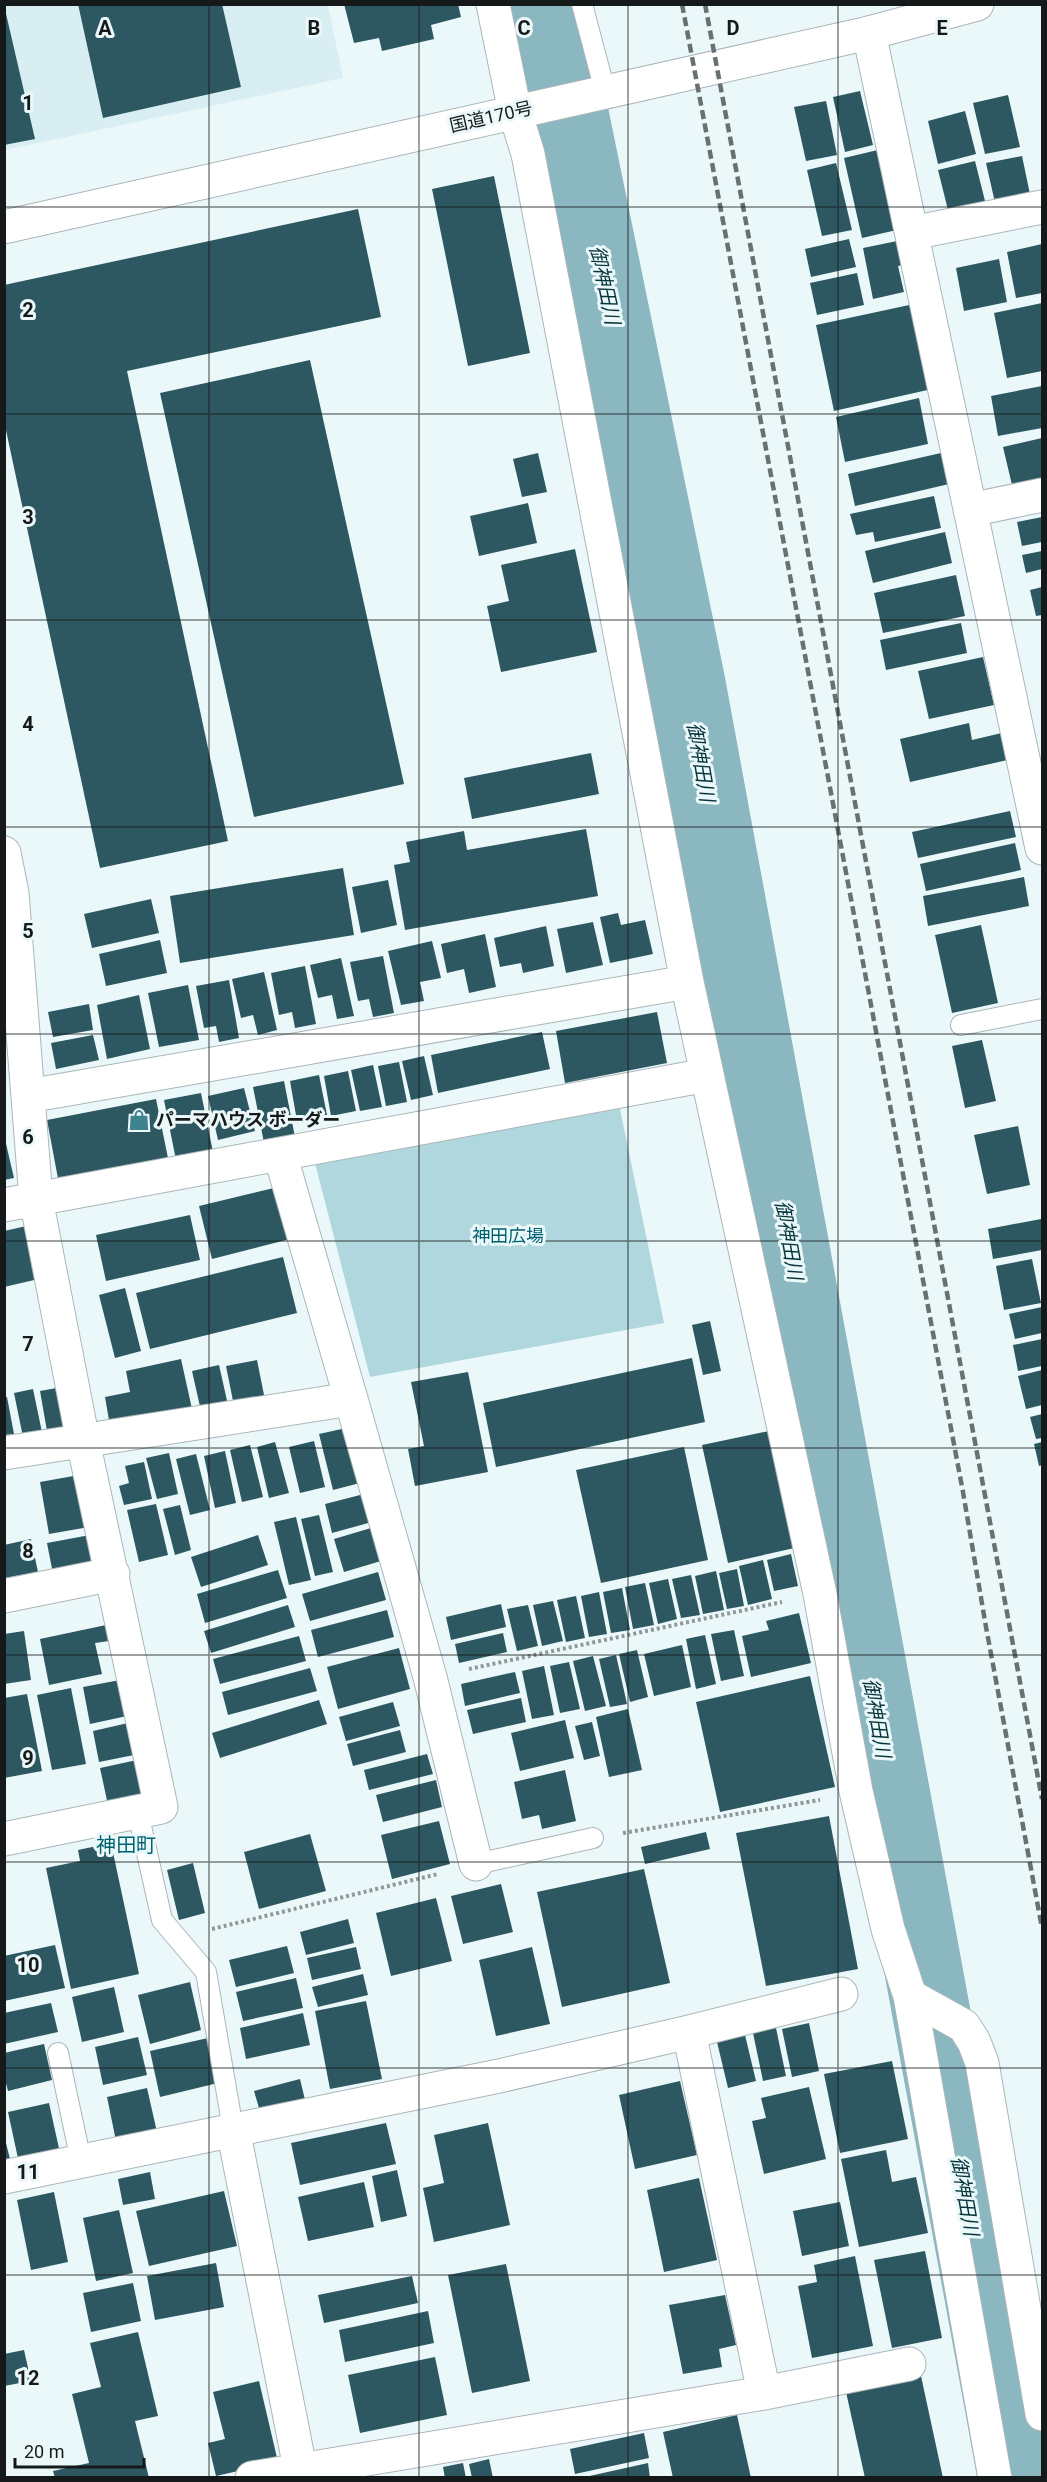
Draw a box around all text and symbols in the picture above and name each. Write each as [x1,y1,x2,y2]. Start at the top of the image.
text: A [98,16,112,40]
text: B [308,16,320,40]
text: C [517,16,531,40]
text: D [727,16,740,40]
text: E [936,16,948,40]
text: 1 [22,91,34,115]
street label: 国道170号 [447,97,534,136]
water label: 御神田川 [585,243,625,329]
text: 2 [22,298,34,322]
text: 3 [22,505,34,529]
text: 4 [22,712,34,736]
water label: 御神田川 [682,721,720,805]
text: 5 [22,919,34,943]
shop icon: パーマハウス ボーダー [127,1108,151,1132]
place label: パーマハウス ボーダー [156,1109,340,1130]
text: 6 [22,1125,34,1149]
water label: 御神田川 [770,1199,808,1283]
park label: 神田広場 [472,1225,544,1246]
text: 7 [22,1332,34,1356]
text: 8 [22,1539,34,1563]
water label: 御神田川 [858,1677,896,1761]
text: 9 [22,1746,34,1770]
district label: 神田町 [96,1833,156,1857]
text: 10 [17,1953,39,1977]
water label: 御神田川 [946,2155,984,2239]
text: 11 [17,2160,39,2184]
text: 12 [17,2366,39,2390]
scale bar [15,2431,144,2469]
text: 20 m [24,2441,64,2462]

